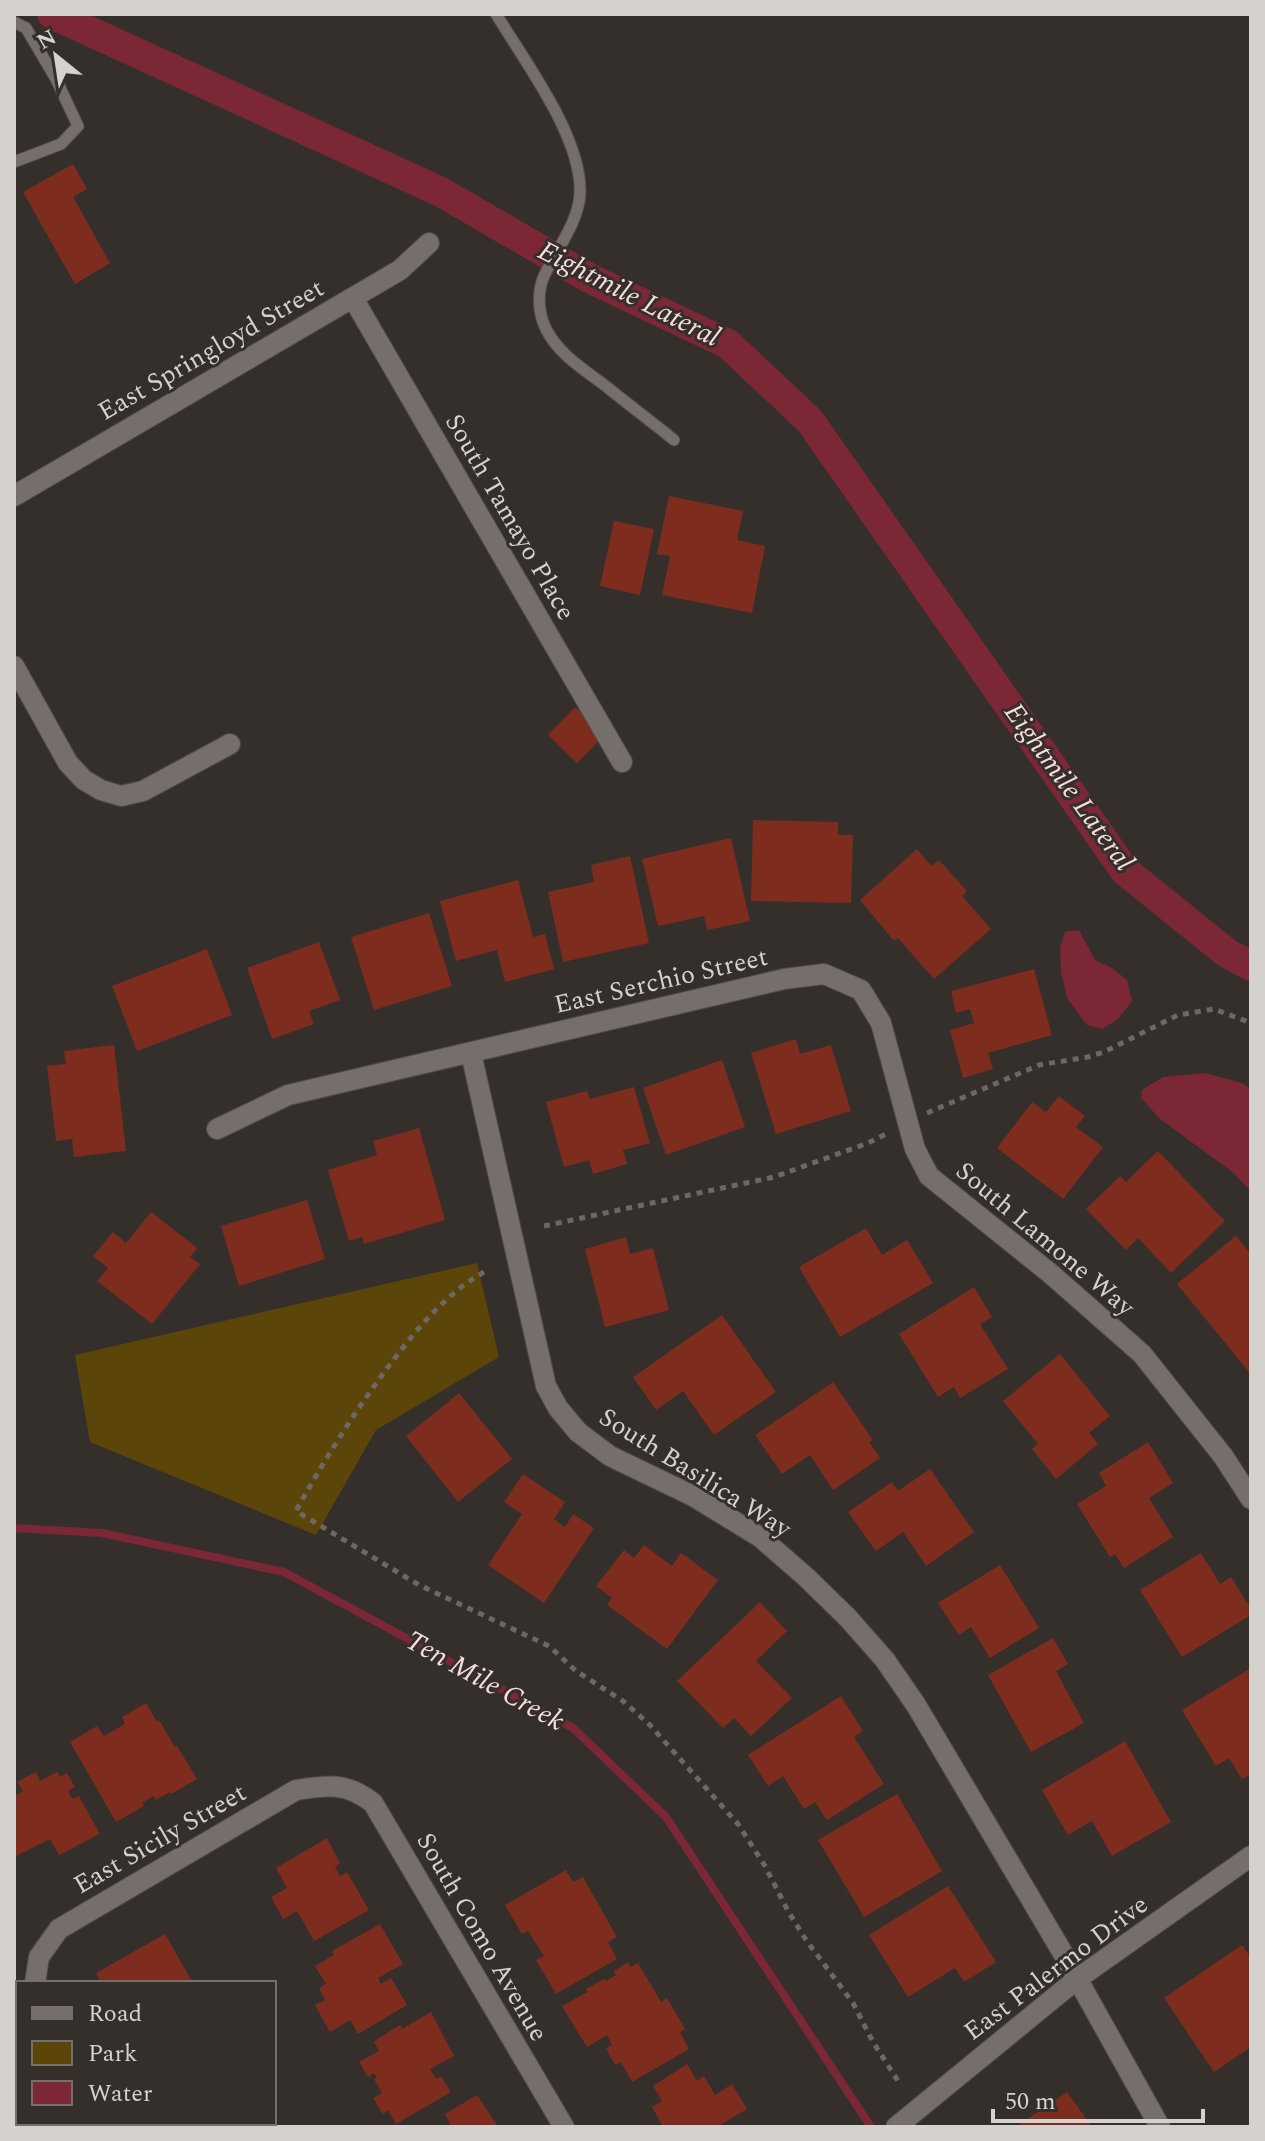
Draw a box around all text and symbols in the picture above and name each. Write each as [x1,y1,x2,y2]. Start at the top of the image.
north arrow [16,16,96,96]
text: N [31,21,63,59]
water label: Eightmile Lateral [530,230,728,358]
street label: East Springloyd Street [90,269,332,431]
street label: South Tamayo Place [434,406,586,628]
water label: Eightmile Lateral [993,694,1145,880]
street label: East Serchio Street [550,937,772,1025]
street label: South Lamone Way [946,1152,1145,1327]
street label: South Basilica Way [591,1398,800,1549]
water label: Ten Mile Creek [398,1619,572,1743]
street label: East Sicily Street [66,1773,254,1905]
street label: South Como Avenue [406,1825,558,2049]
street label: East Palermo Drive [955,1885,1157,2051]
legend [16,1981,276,2125]
text: Road [88,1996,142,2032]
text: Park [88,2036,138,2072]
scale bar [993,2073,1203,2123]
text: Water [88,2076,152,2112]
text: 50 m [1005,2084,1056,2120]

